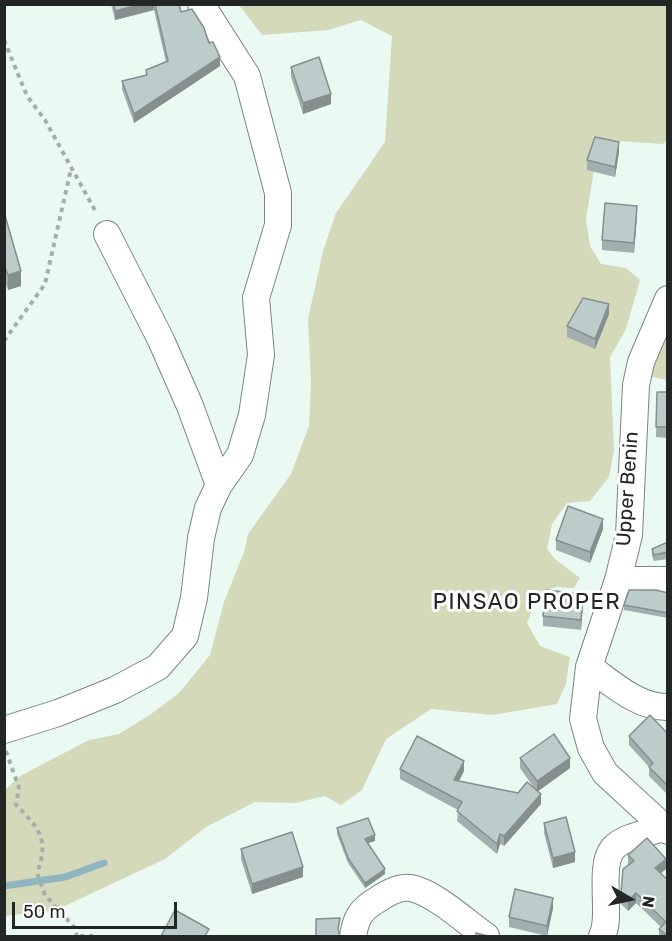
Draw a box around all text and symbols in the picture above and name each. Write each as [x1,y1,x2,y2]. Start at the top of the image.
street label: Upper Benin [612,431,644,547]
district label: PINSAO PROPER [433,590,621,616]
north arrow [600,869,660,929]
scale bar [15,890,180,928]
text: N [638,895,659,909]
text: 50 m [23,901,66,923]

